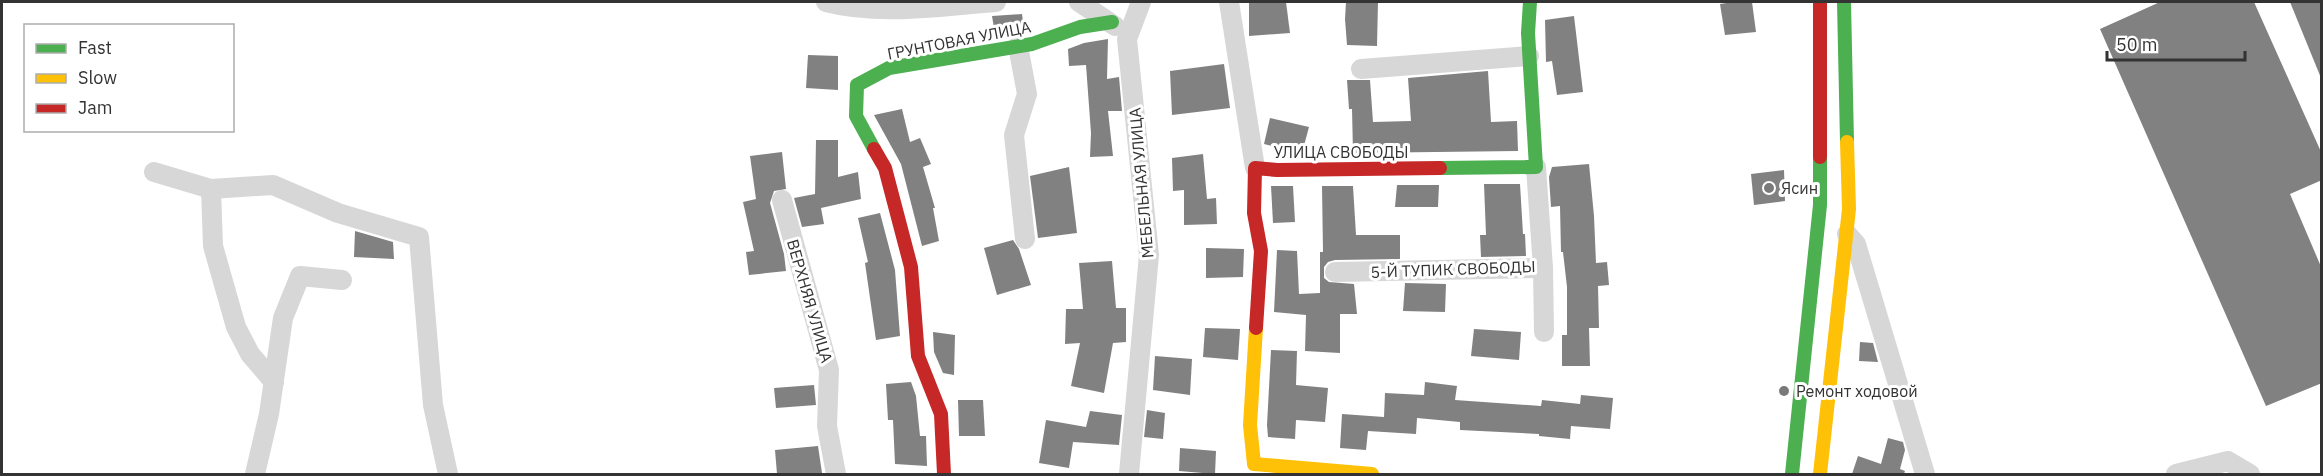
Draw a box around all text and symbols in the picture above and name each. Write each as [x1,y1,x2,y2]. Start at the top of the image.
street label: ГРУНТОВАЯ УЛИЦА [885,16,1033,64]
legend [24,24,234,132]
scale bar [2107,24,2245,62]
text: 50 m [2116,33,2158,56]
text: Fast [78,36,112,59]
text: Slow [78,66,117,89]
text: Jam [78,96,113,119]
street label: МЕБЕЛЬНАЯ УЛИЦА [1124,107,1158,259]
street label: УЛИЦА СВОБОДЫ [1273,142,1409,162]
place label: Ясин [1781,178,1818,198]
marker: Ясин [1762,181,1776,195]
street label: ВЕРХНЯЯ УЛИЦА [783,237,837,365]
street label: 5-Й ТУПИК СВОБОДЫ [1370,256,1536,282]
place label: Ремонт ходовой [1796,381,1918,401]
marker: Ремонт ходовой [1777,384,1791,398]

